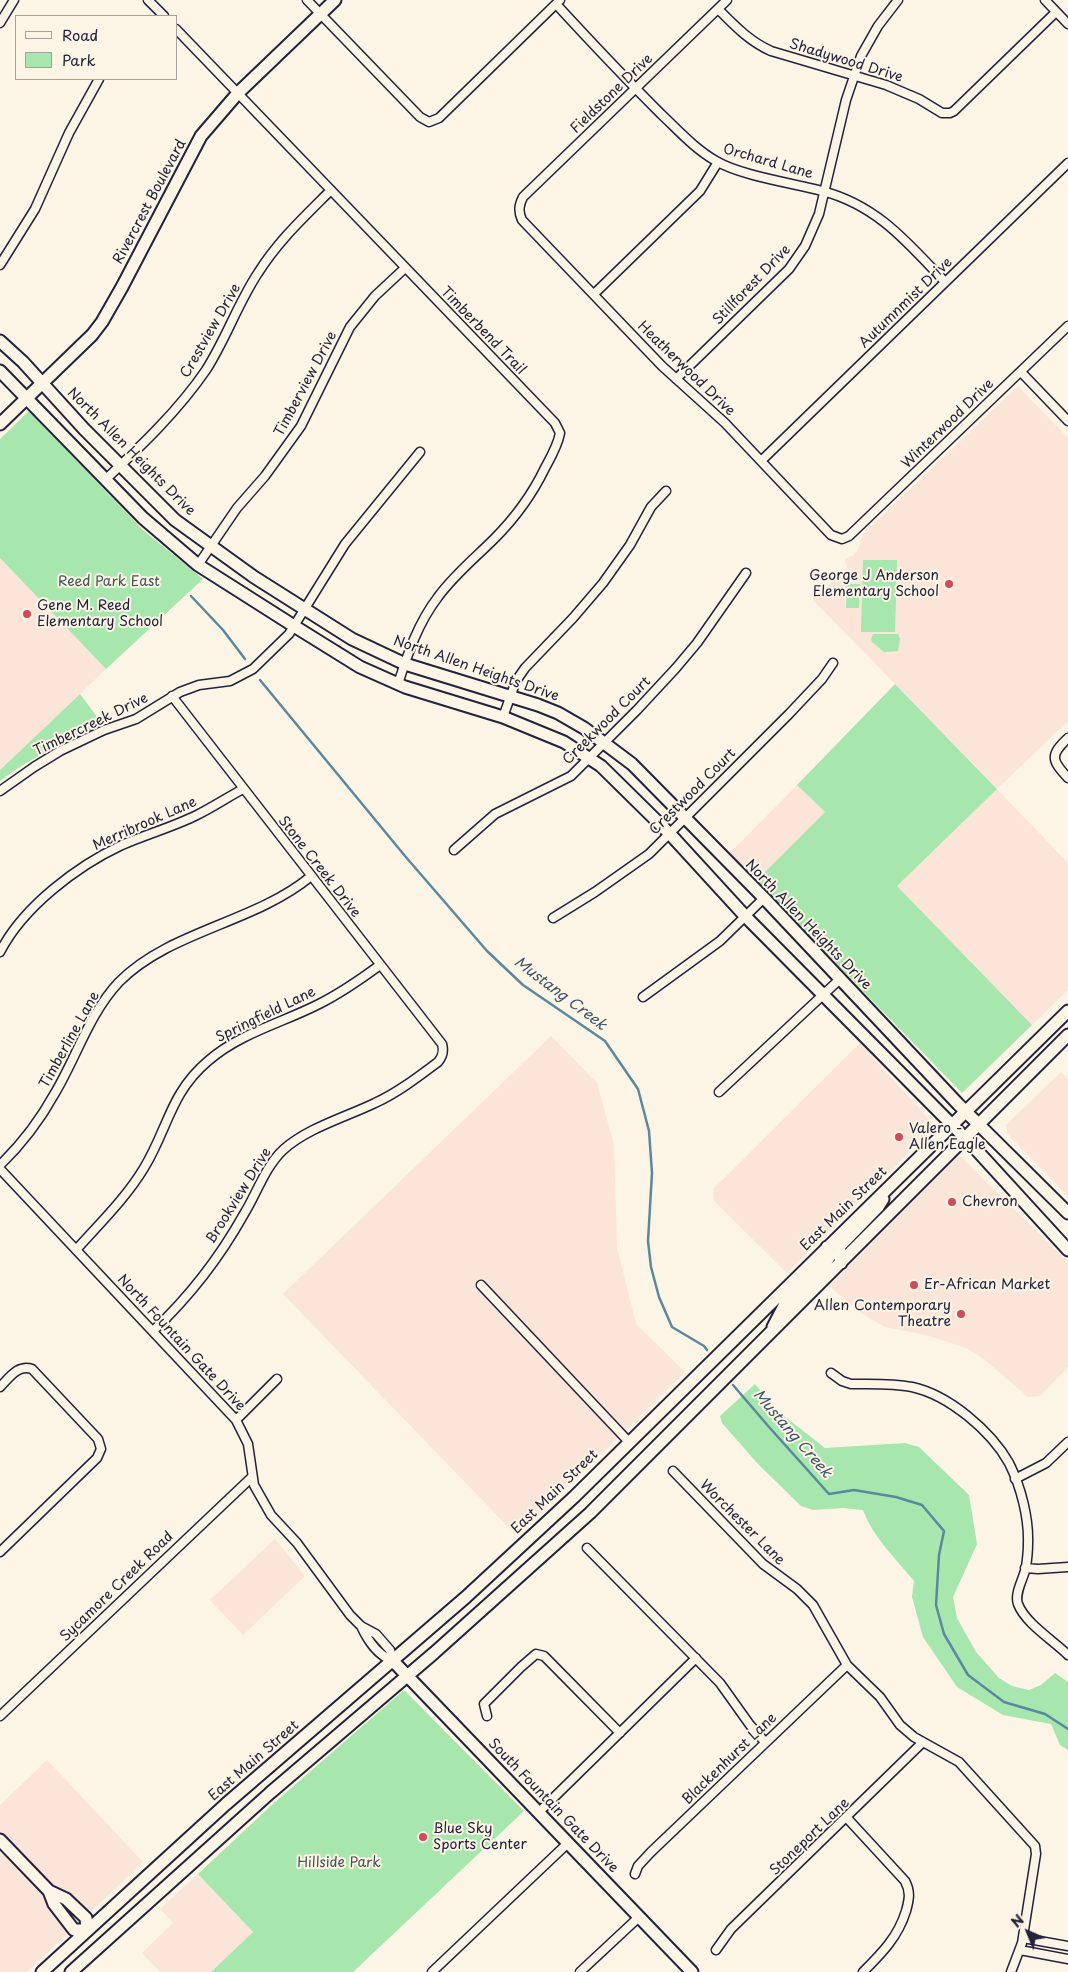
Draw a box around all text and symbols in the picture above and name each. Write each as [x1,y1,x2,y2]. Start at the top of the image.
legend [15,15,178,80]
text: Road [62,23,98,46]
street label: Shadywood Drive [787,36,905,86]
text: Park [62,48,96,71]
street label: Fieldstone Drive [568,51,656,137]
street label: Rivercrest Boulevard [110,137,190,267]
street label: Orchard Lane [721,141,815,183]
street label: Stillforest Drive [710,242,794,328]
street label: Autumnmist Drive [856,254,956,352]
street label: Crestview Drive [177,281,245,381]
street label: Timberbend Trail [437,284,529,378]
street label: Heatherwood Drive [634,318,738,420]
street label: Timberview Drive [271,329,341,439]
street label: Winterwood Drive [898,376,998,472]
street label: North Allen Heights Drive [64,385,198,519]
place label: George J Anderson Elementary School [809,568,939,600]
park label: Reed Park East [58,574,160,590]
marker: George J Anderson Elementary School [943,578,955,590]
place label: Gene M. Reed Elementary School [37,598,163,630]
marker: Gene M. Reed Elementary School [21,608,33,620]
street label: North Allen Heights Drive [391,633,561,705]
street label: Creekwood Court [560,674,654,768]
street label: Timbercreek Drive [31,690,151,760]
street label: Crestwood Court [646,745,740,839]
street label: Merribrook Lane [90,794,200,854]
street label: Stone Creek Drive [274,813,364,921]
street label: North Allen Heights Drive [742,857,874,993]
water label: Mustang Creek [510,953,610,1035]
street label: Springfield Lane [213,984,319,1046]
street label: Timberline Lane [37,989,103,1091]
place label: Valero - Allen Eagle [909,1121,986,1154]
marker: Valero - Allen Eagle [893,1131,905,1143]
street label: Brookview Drive [203,1145,275,1247]
street label: East Main Street [797,1163,891,1255]
place label: Chevron [962,1194,1018,1210]
marker: Chevron [946,1196,958,1208]
street label: North Fountain Gate Drive [113,1271,249,1415]
place label: Er-African Market [924,1277,1050,1293]
marker: Er-African Market [908,1279,920,1291]
place label: Allen Contemporary Theatre [814,1298,951,1330]
marker: Allen Contemporary Theatre [955,1308,967,1320]
water label: Mustang Creek [749,1386,835,1482]
street label: East Main Street [508,1446,602,1538]
street label: Worchester Lane [696,1477,788,1569]
street label: Sycamore Creek Road [57,1529,177,1645]
street label: Blackenhurst Lane [679,1710,781,1808]
street label: East Main Street [206,1717,302,1805]
street label: South Fountain Gate Drive [485,1736,621,1876]
street label: Stoneport Lane [767,1795,853,1879]
place label: Blue Sky Sports Center [433,1821,527,1854]
marker: Blue Sky Sports Center [417,1831,429,1843]
park label: Hillside Park [297,1855,381,1871]
north arrow [1003,1907,1053,1957]
text: N [1006,1909,1029,1932]

